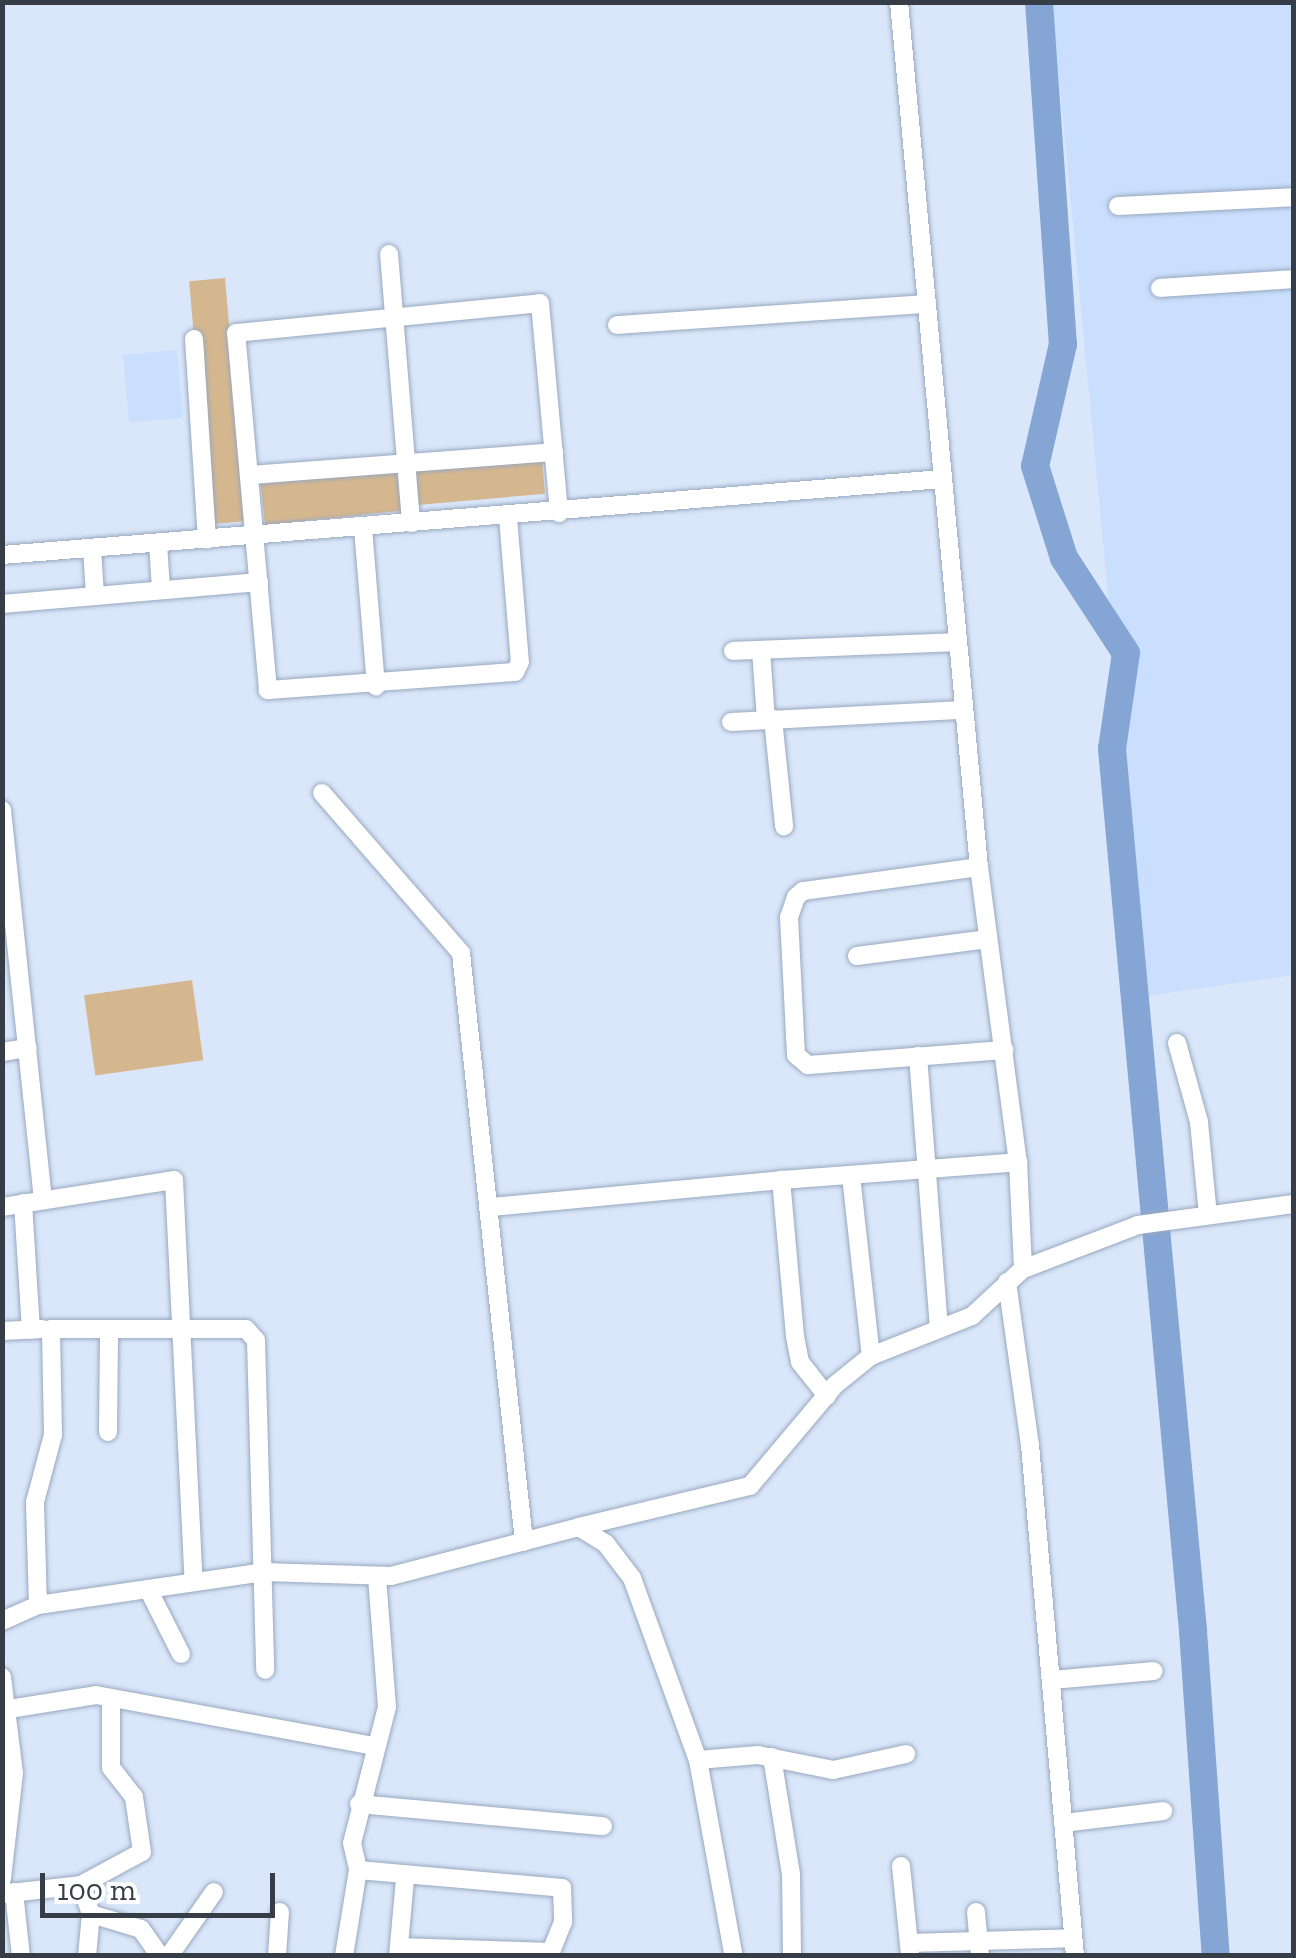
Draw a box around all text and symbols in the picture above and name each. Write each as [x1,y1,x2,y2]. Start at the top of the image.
scale bar [45,1853,280,1915]
text: 100 m [57,1872,136,1908]

